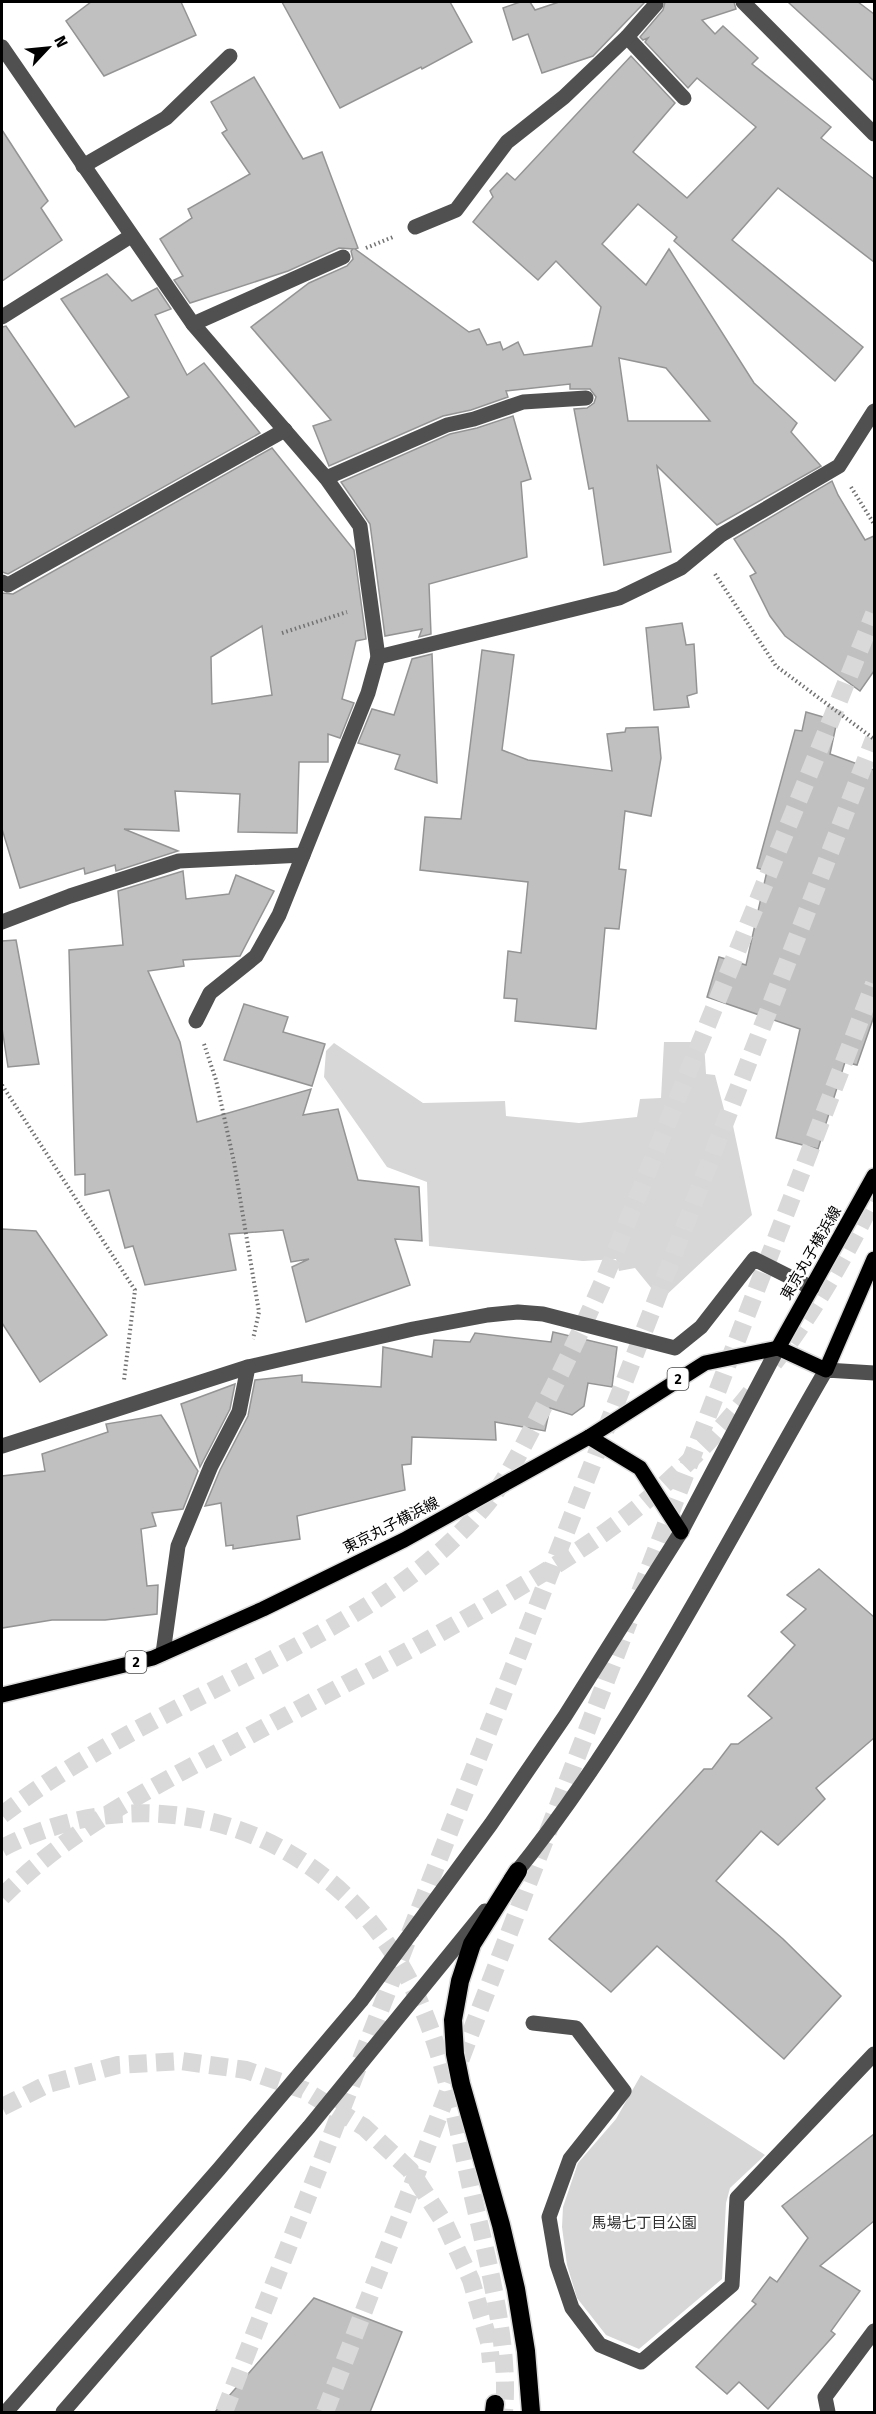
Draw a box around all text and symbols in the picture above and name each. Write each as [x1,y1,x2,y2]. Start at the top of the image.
north arrow [18,18,78,78]
text: N [50,33,72,51]
street label: 東京丸子横浜線 [777,1203,845,1303]
road number: 2 [668,1368,688,1390]
street label: 東京丸子横浜線 [340,1493,442,1557]
road number: 2 [126,1651,146,1673]
park label: 馬場七丁目公園 [591,2214,697,2232]

